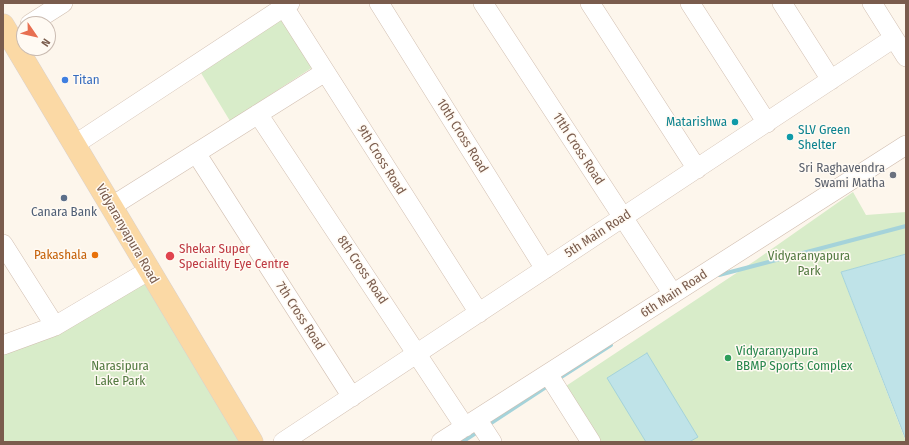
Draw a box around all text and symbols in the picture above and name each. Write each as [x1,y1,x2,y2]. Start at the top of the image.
north arrow [16,16,56,56]
text: N [38,36,53,49]
place label: Titan [73,72,100,88]
marker: Titan [60,75,70,85]
street label: 10th Cross Road [433,96,491,176]
street label: 11th Cross Road [549,110,607,188]
place label: Matarishwa [666,114,727,130]
marker: Matarishwa [730,117,740,127]
street label: 9th Cross Road [353,122,409,198]
place label: SLV Green Shelter [798,122,850,153]
marker: SLV Green Shelter [785,132,795,142]
place label: Sri Raghavendra Swami Matha [799,160,885,191]
marker: Sri Raghavendra Swami Matha [888,170,898,180]
street label: Vidyaranyapura Road [92,181,162,287]
marker: Canara Bank [59,193,69,203]
place label: Canara Bank [31,204,97,220]
street label: 5th Main Road [562,207,634,261]
street label: 8th Cross Road [333,233,391,307]
place label: Shekar Super Speciality Eye Centre [179,241,289,272]
place label: Pakashala [34,247,87,263]
park label: Vidyaranyapura Park [768,248,850,279]
marker: Pakashala [90,250,100,260]
marker: Shekar Super Speciality Eye Centre [164,250,176,262]
street label: 6th Main Road [638,267,710,321]
street label: 7th Cross Road [272,279,328,353]
place label: Vidyaranyapura BBMP Sports Complex [736,343,852,374]
marker: Vidyaranyapura BBMP Sports Complex [723,353,733,363]
park label: Narasipura Lake Park [91,358,149,389]

